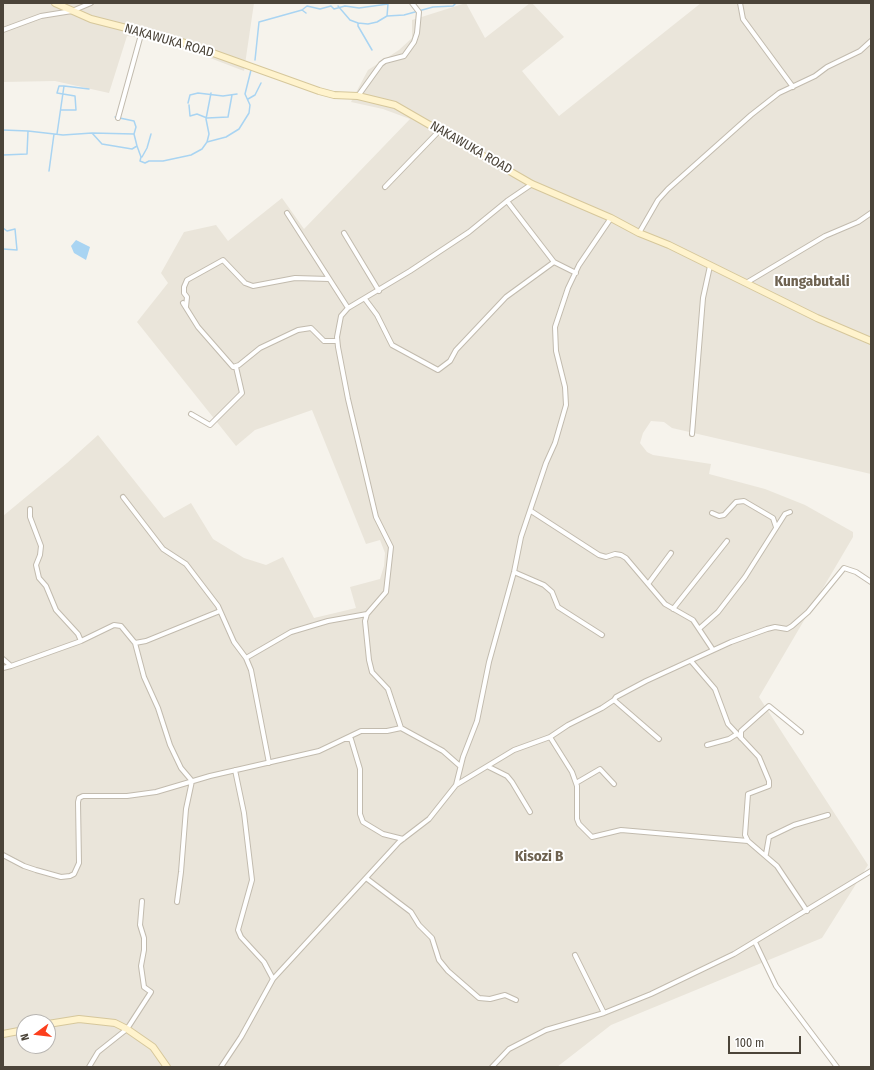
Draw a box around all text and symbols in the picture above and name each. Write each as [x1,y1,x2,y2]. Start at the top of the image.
street label: NAKAWUKA ROAD [123,21,215,61]
street label: NAKAWUKA ROAD [427,118,515,178]
district label: Kungabutali [774,273,850,291]
district label: Kisozi B [515,848,563,866]
north arrow [16,1014,56,1054]
scale bar [730,1028,803,1054]
text: N [18,1032,32,1042]
text: 100 m [735,1036,764,1050]

